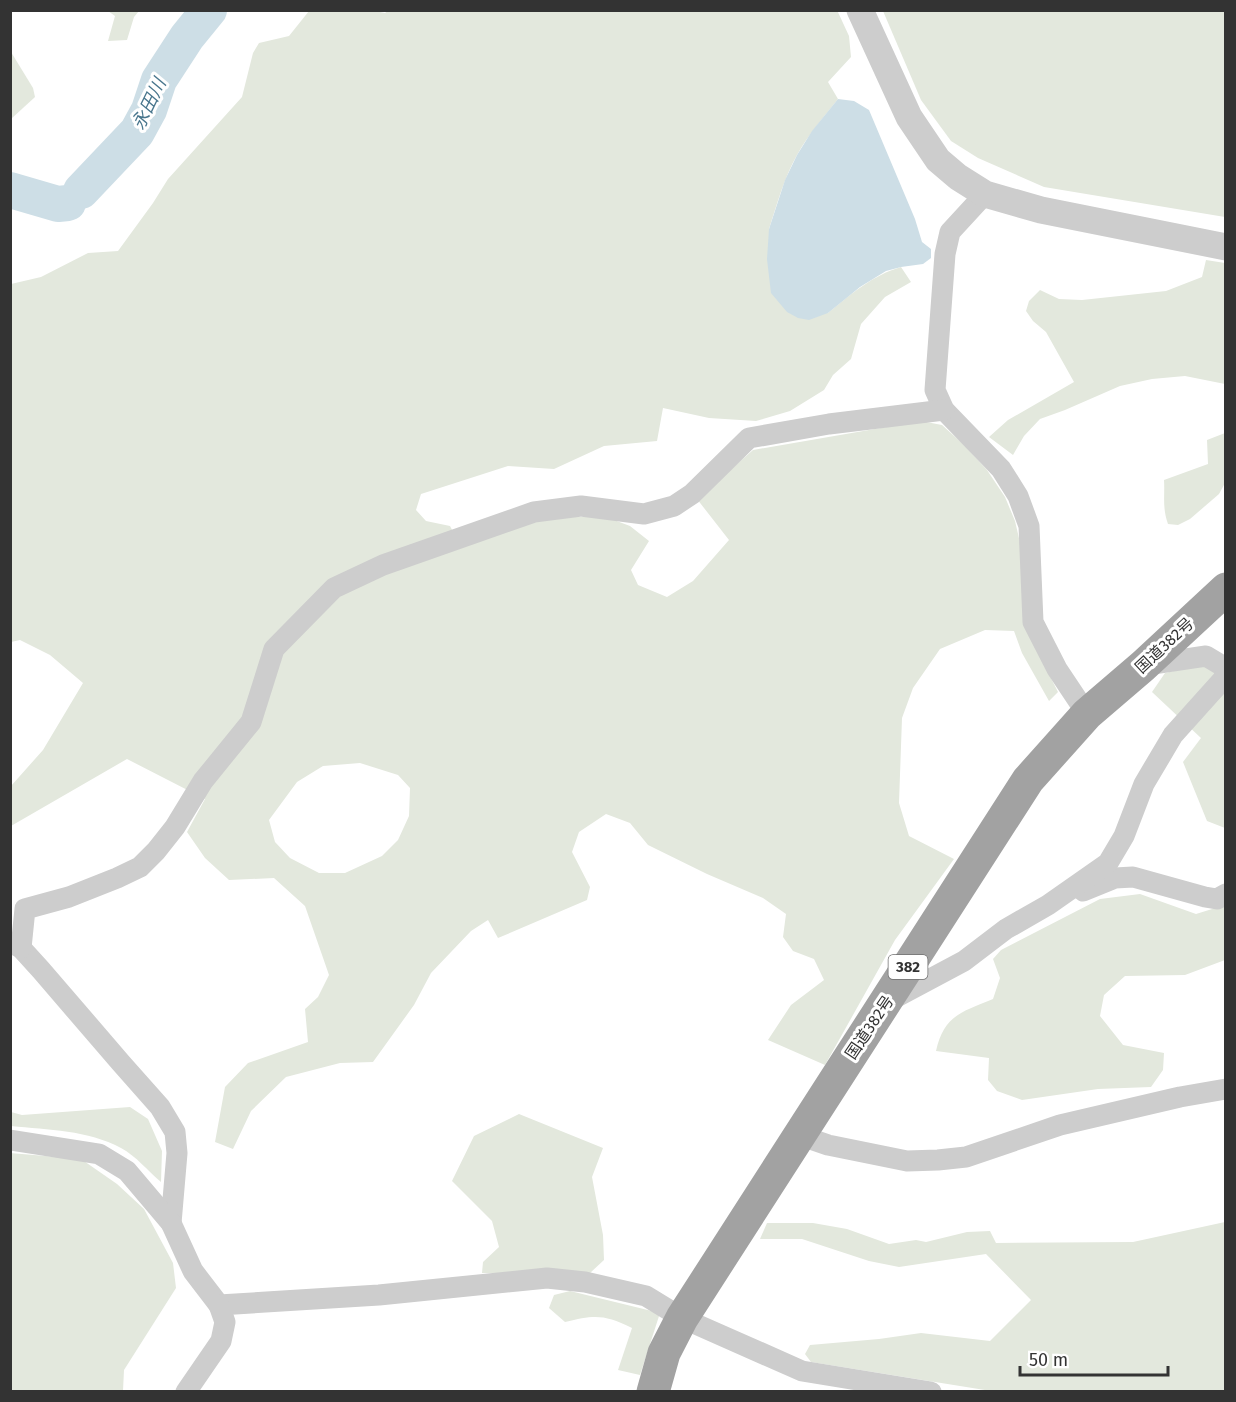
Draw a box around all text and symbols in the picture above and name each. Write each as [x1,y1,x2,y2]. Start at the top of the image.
water label: 永田川 [127,73,172,133]
street label: 国道382号 [1131,614,1197,677]
road number: 382 [888,955,928,979]
street label: 国道382号 [841,992,898,1063]
scale bar [1020,1339,1168,1377]
text: 50 m [1029,1349,1068,1371]

